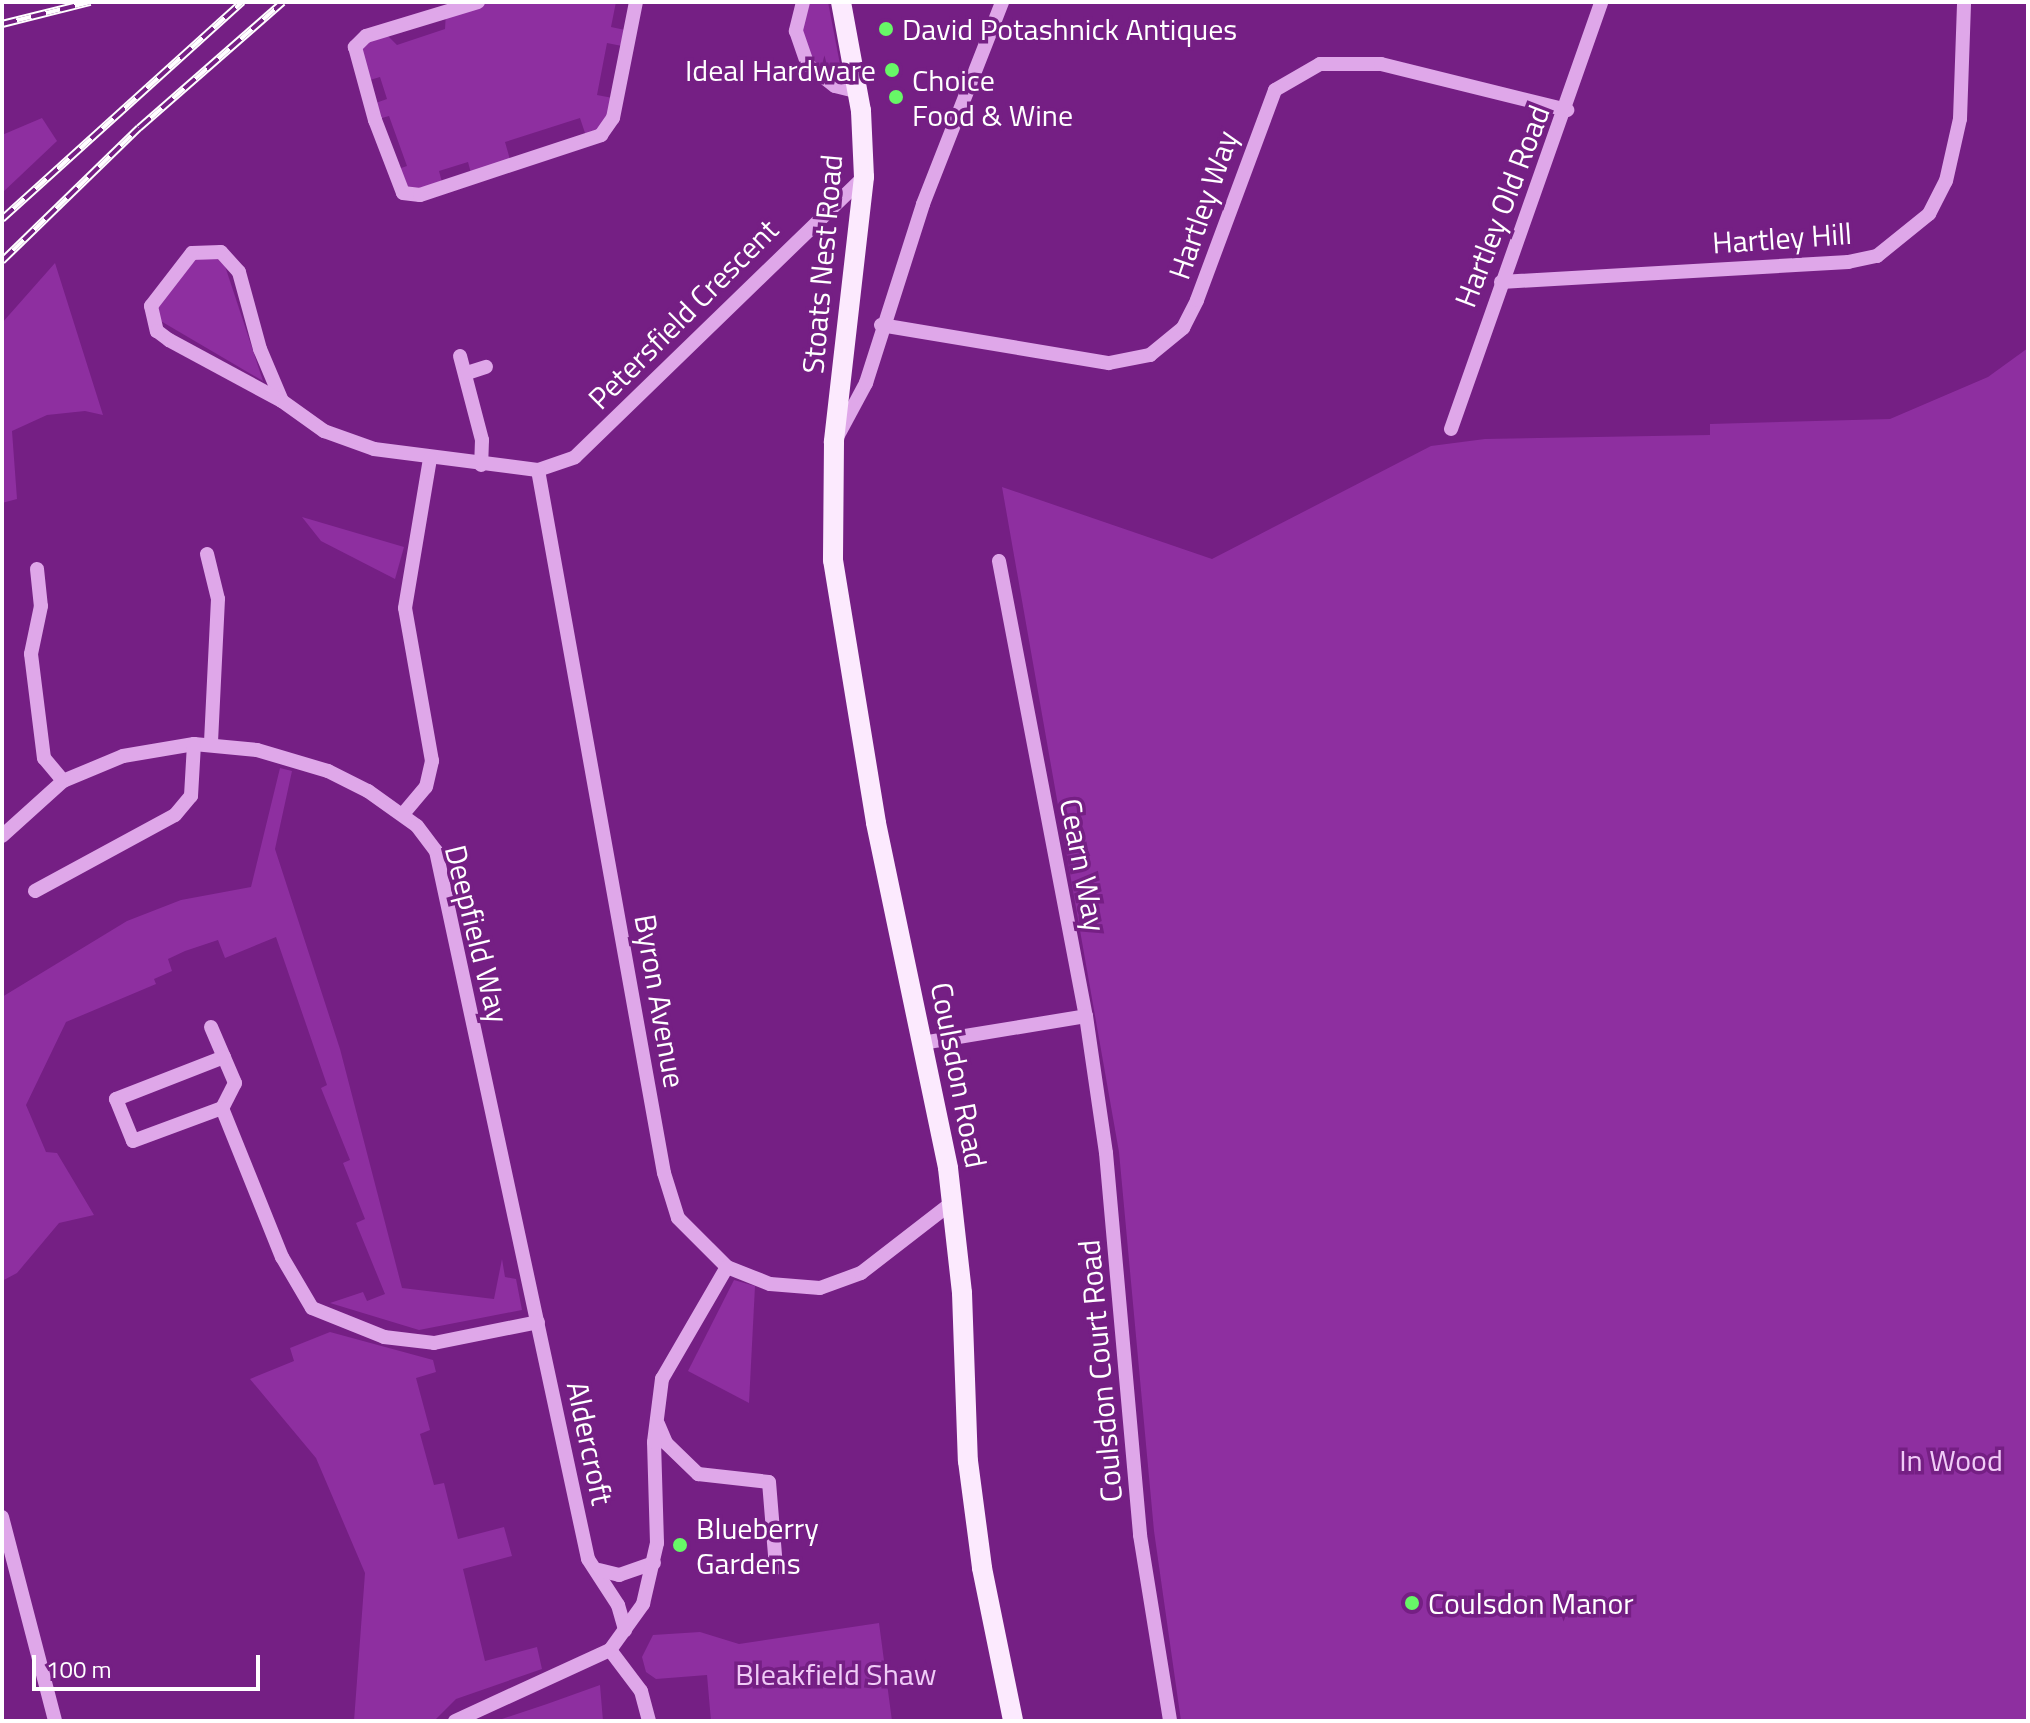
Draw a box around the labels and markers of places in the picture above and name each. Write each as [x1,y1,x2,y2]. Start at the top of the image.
place label: David Potashnick Antiques [902,11,1237,47]
marker: David Potashnick Antiques [877,20,895,38]
place label: Ideal Hardware [685,52,876,88]
marker: Ideal Hardware [883,61,901,79]
place label: Choice Food & Wine [912,62,1073,132]
marker: Choice Food & Wine [887,88,905,106]
place label: Blueberry Gardens [696,1510,819,1580]
marker: Blueberry Gardens [671,1536,689,1554]
place label: Coulsdon Manor [1428,1585,1634,1621]
marker: Coulsdon Manor [1403,1594,1421,1612]

